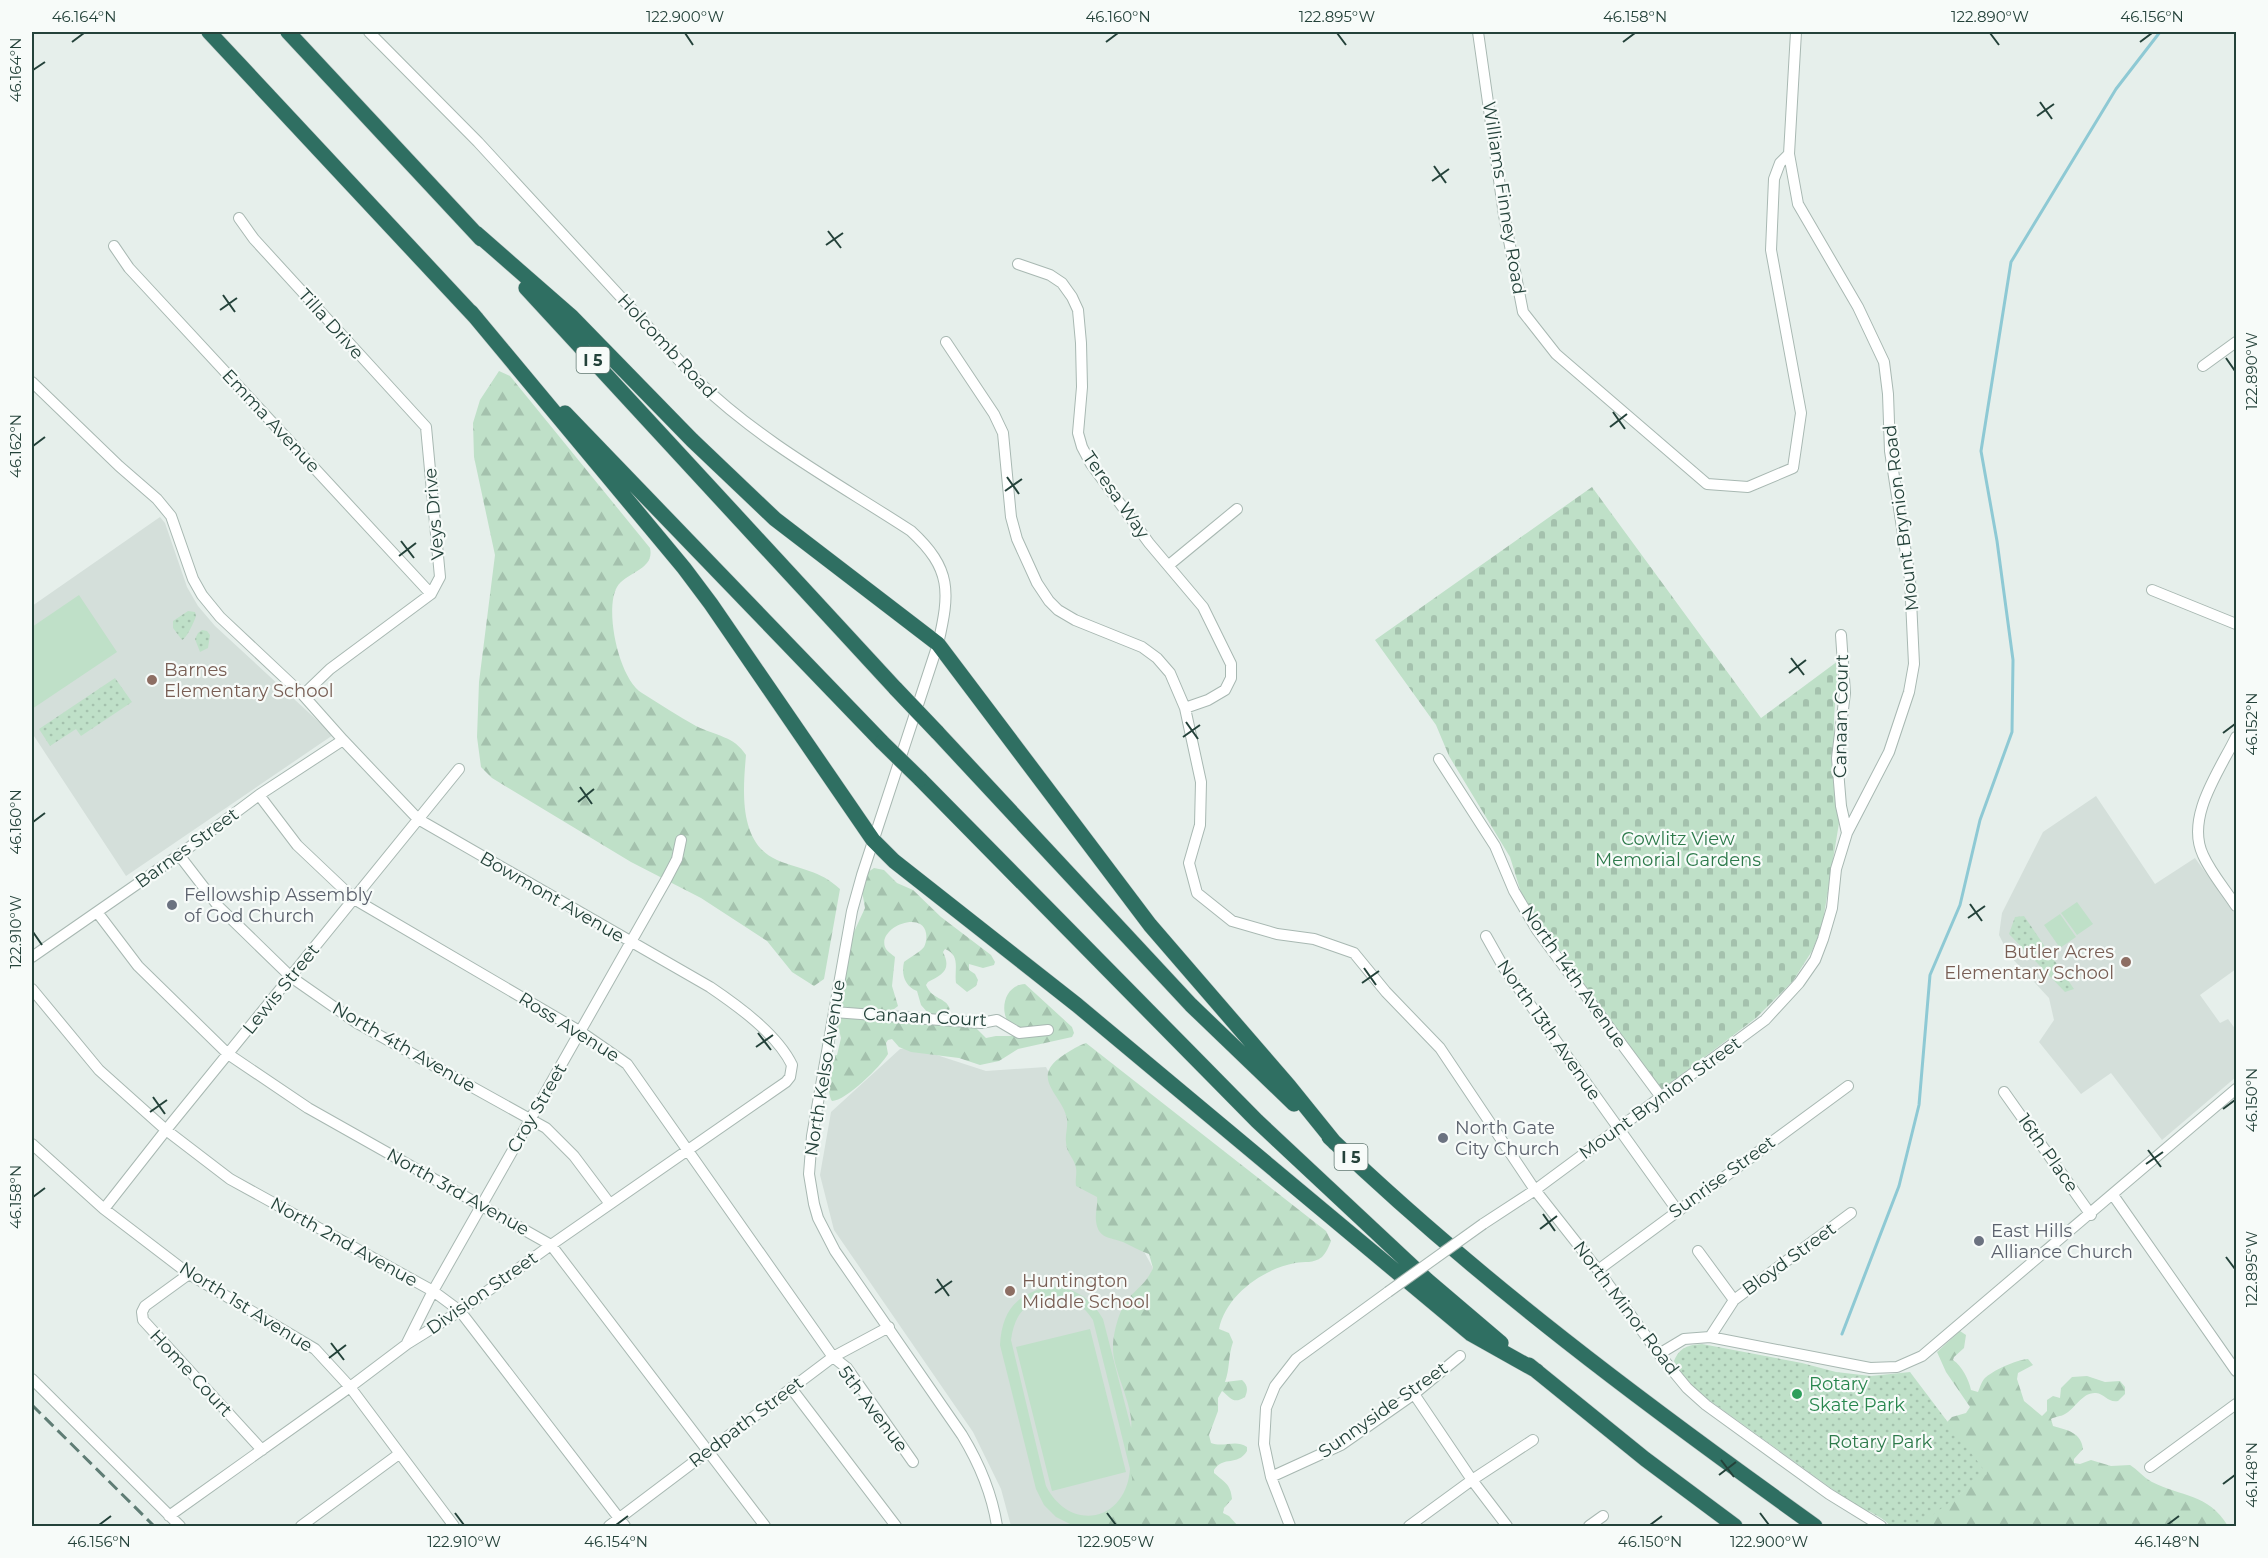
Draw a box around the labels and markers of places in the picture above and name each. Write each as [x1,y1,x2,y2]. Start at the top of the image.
place label: Barnes Elementary School [164,659,334,702]
marker: Barnes Elementary School [145,673,159,687]
place label: Fellowship Assembly of God Church [184,884,372,927]
marker: Fellowship Assembly of God Church [165,898,179,912]
place label: Butler Acres Elementary School [1944,941,2114,984]
marker: Butler Acres Elementary School [2119,955,2133,969]
place label: North Gate City Church [1455,1117,1560,1160]
marker: North Gate City Church [1436,1131,1450,1145]
place label: East Hills Alliance Church [1991,1220,2133,1263]
marker: East Hills Alliance Church [1972,1234,1986,1248]
place label: Huntington Middle School [1022,1270,1150,1313]
marker: Huntington Middle School [1003,1284,1017,1298]
place label: Rotary Skate Park [1809,1373,1905,1416]
marker: Rotary Skate Park [1790,1387,1804,1401]

